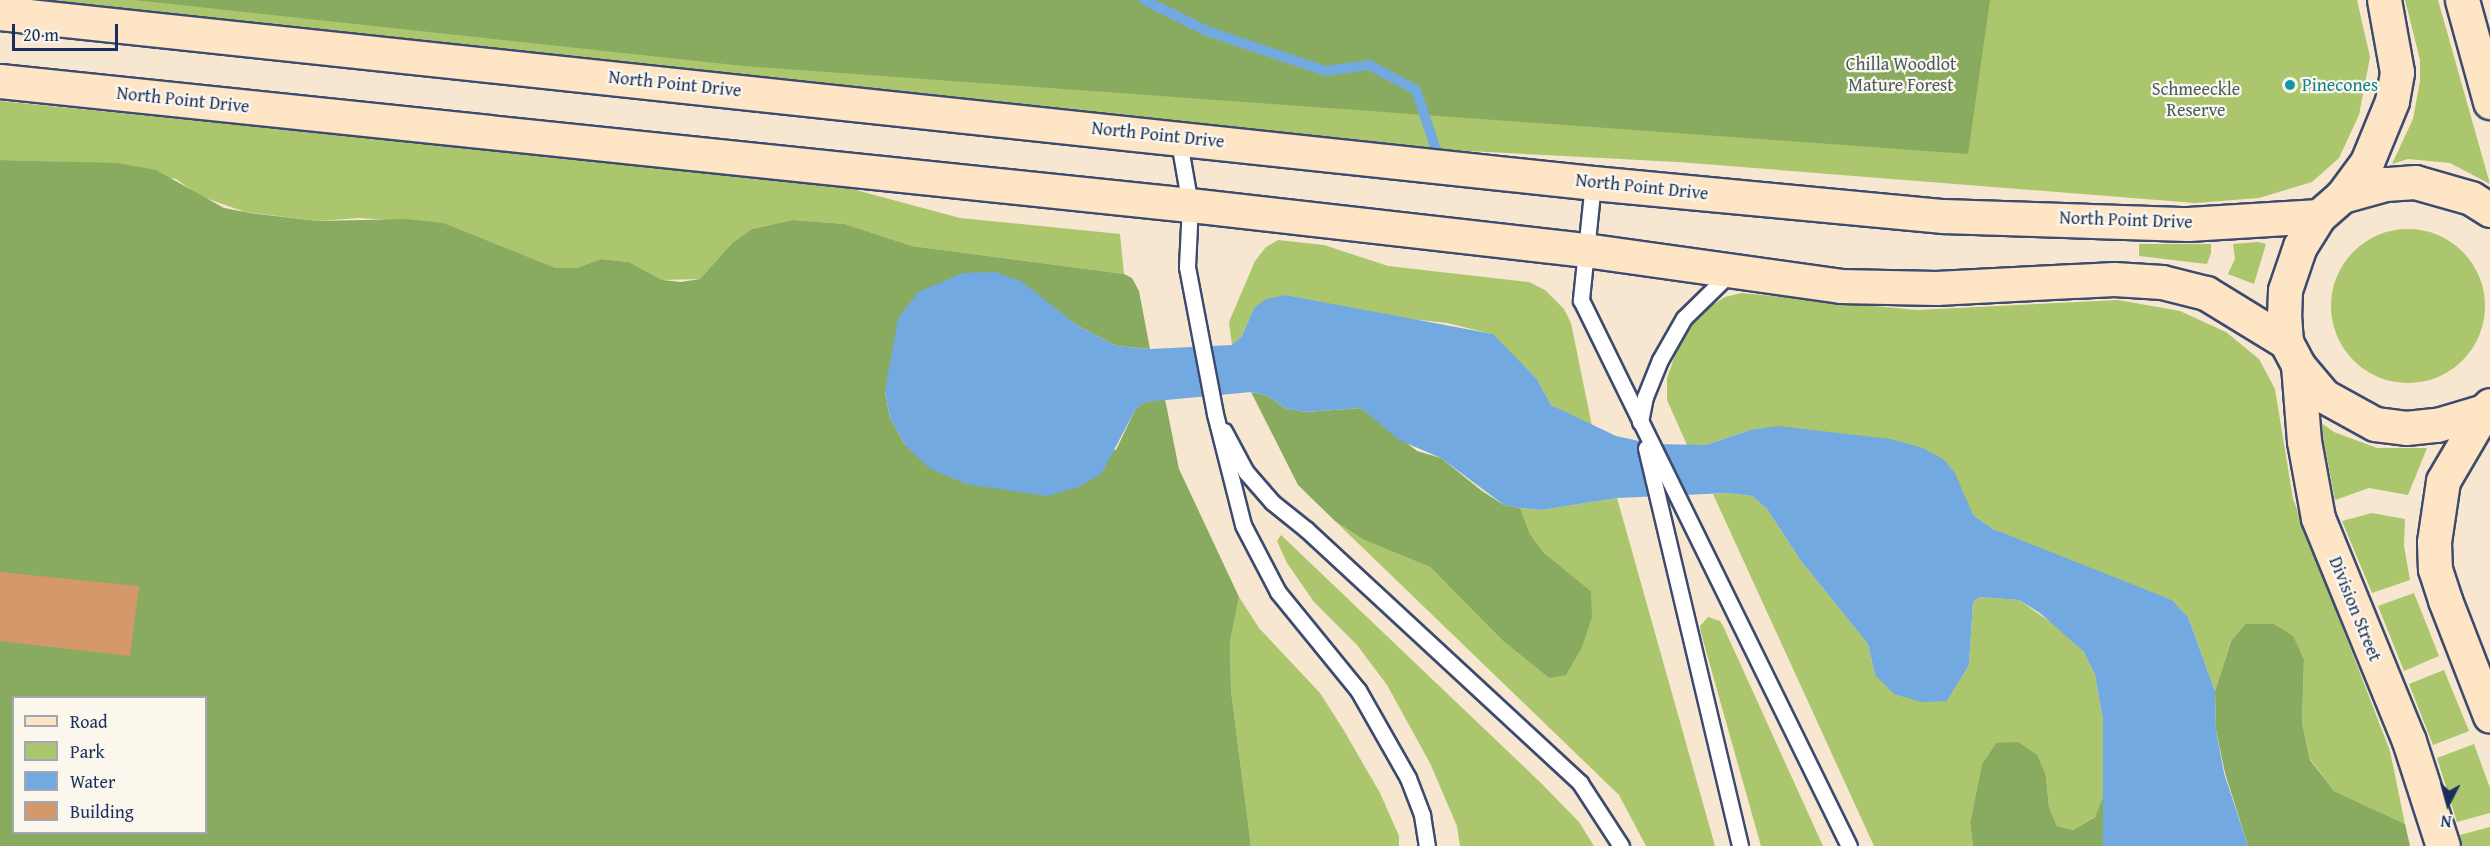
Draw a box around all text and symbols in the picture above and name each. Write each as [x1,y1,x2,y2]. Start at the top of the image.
scale bar [15,12,122,50]
text: 20 m [23,21,59,48]
park label: Chilla Woodlot Mature Forest [1846,54,1956,97]
street label: North Point Drive [607,66,743,102]
place label: Pinecones [2302,74,2378,96]
marker: Pinecones [2283,78,2297,92]
park label: Schmeeckle Reserve [2152,79,2240,122]
street label: North Point Drive [115,82,251,118]
street label: North Point Drive [1090,117,1226,153]
street label: North Point Drive [1574,169,1710,205]
street label: North Point Drive [2059,207,2193,233]
street label: Division Street [2324,553,2386,665]
legend [12,696,207,834]
text: Road [70,708,108,735]
text: Park [70,738,105,765]
text: Water [70,768,115,795]
north arrow [2418,774,2478,834]
text: Building [70,798,134,825]
text: N [2440,809,2453,834]

